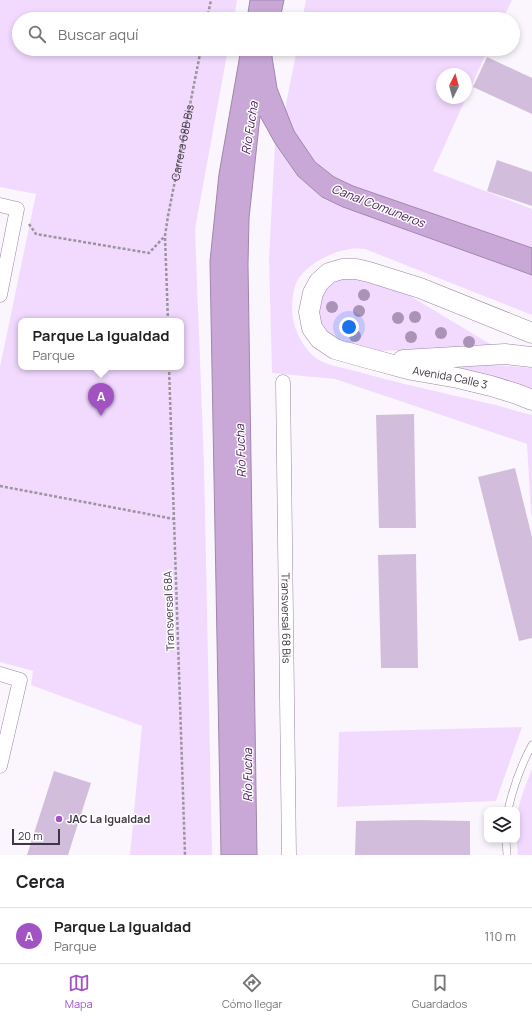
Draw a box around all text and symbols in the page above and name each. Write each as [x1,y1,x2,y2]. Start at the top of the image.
search box [12,12,520,56]
icon: search [26,23,48,45]
text: Buscar aquí [58,24,139,45]
north arrow [436,68,472,104]
water label: Río Fucha [237,99,262,156]
street label: Carrera 68B Bis [167,103,197,182]
water label: Canal Comuneros [329,180,429,232]
your location [339,317,359,337]
popup [18,318,184,370]
text: Parque La Igualdad [32,325,170,346]
text: Parque [32,346,75,364]
street label: Avenida Calle 3 [412,362,489,392]
pin: A [88,383,114,416]
water label: Río Fucha [231,423,250,478]
street label: Transversal 68A [160,571,177,651]
street label: Transversal 68 Bis [278,572,295,664]
water label: Río Fucha [239,747,256,802]
map controls [484,807,520,843]
button: layers [484,807,520,843]
place label: JAC La Igualdad [67,811,150,826]
marker: JAC La Igualdad [54,814,64,824]
scale bar [12,827,60,846]
text: 20 m [18,828,43,843]
text: Cerca [16,870,65,893]
text: Parque La Igualdad [54,916,191,937]
text: A [25,927,33,945]
text: 110 m [484,927,516,945]
text: Parque [54,937,96,955]
tab: Mapa [65,972,93,1011]
tab: Cómo llegar [222,972,282,1011]
tab: Guardados [412,972,467,1011]

